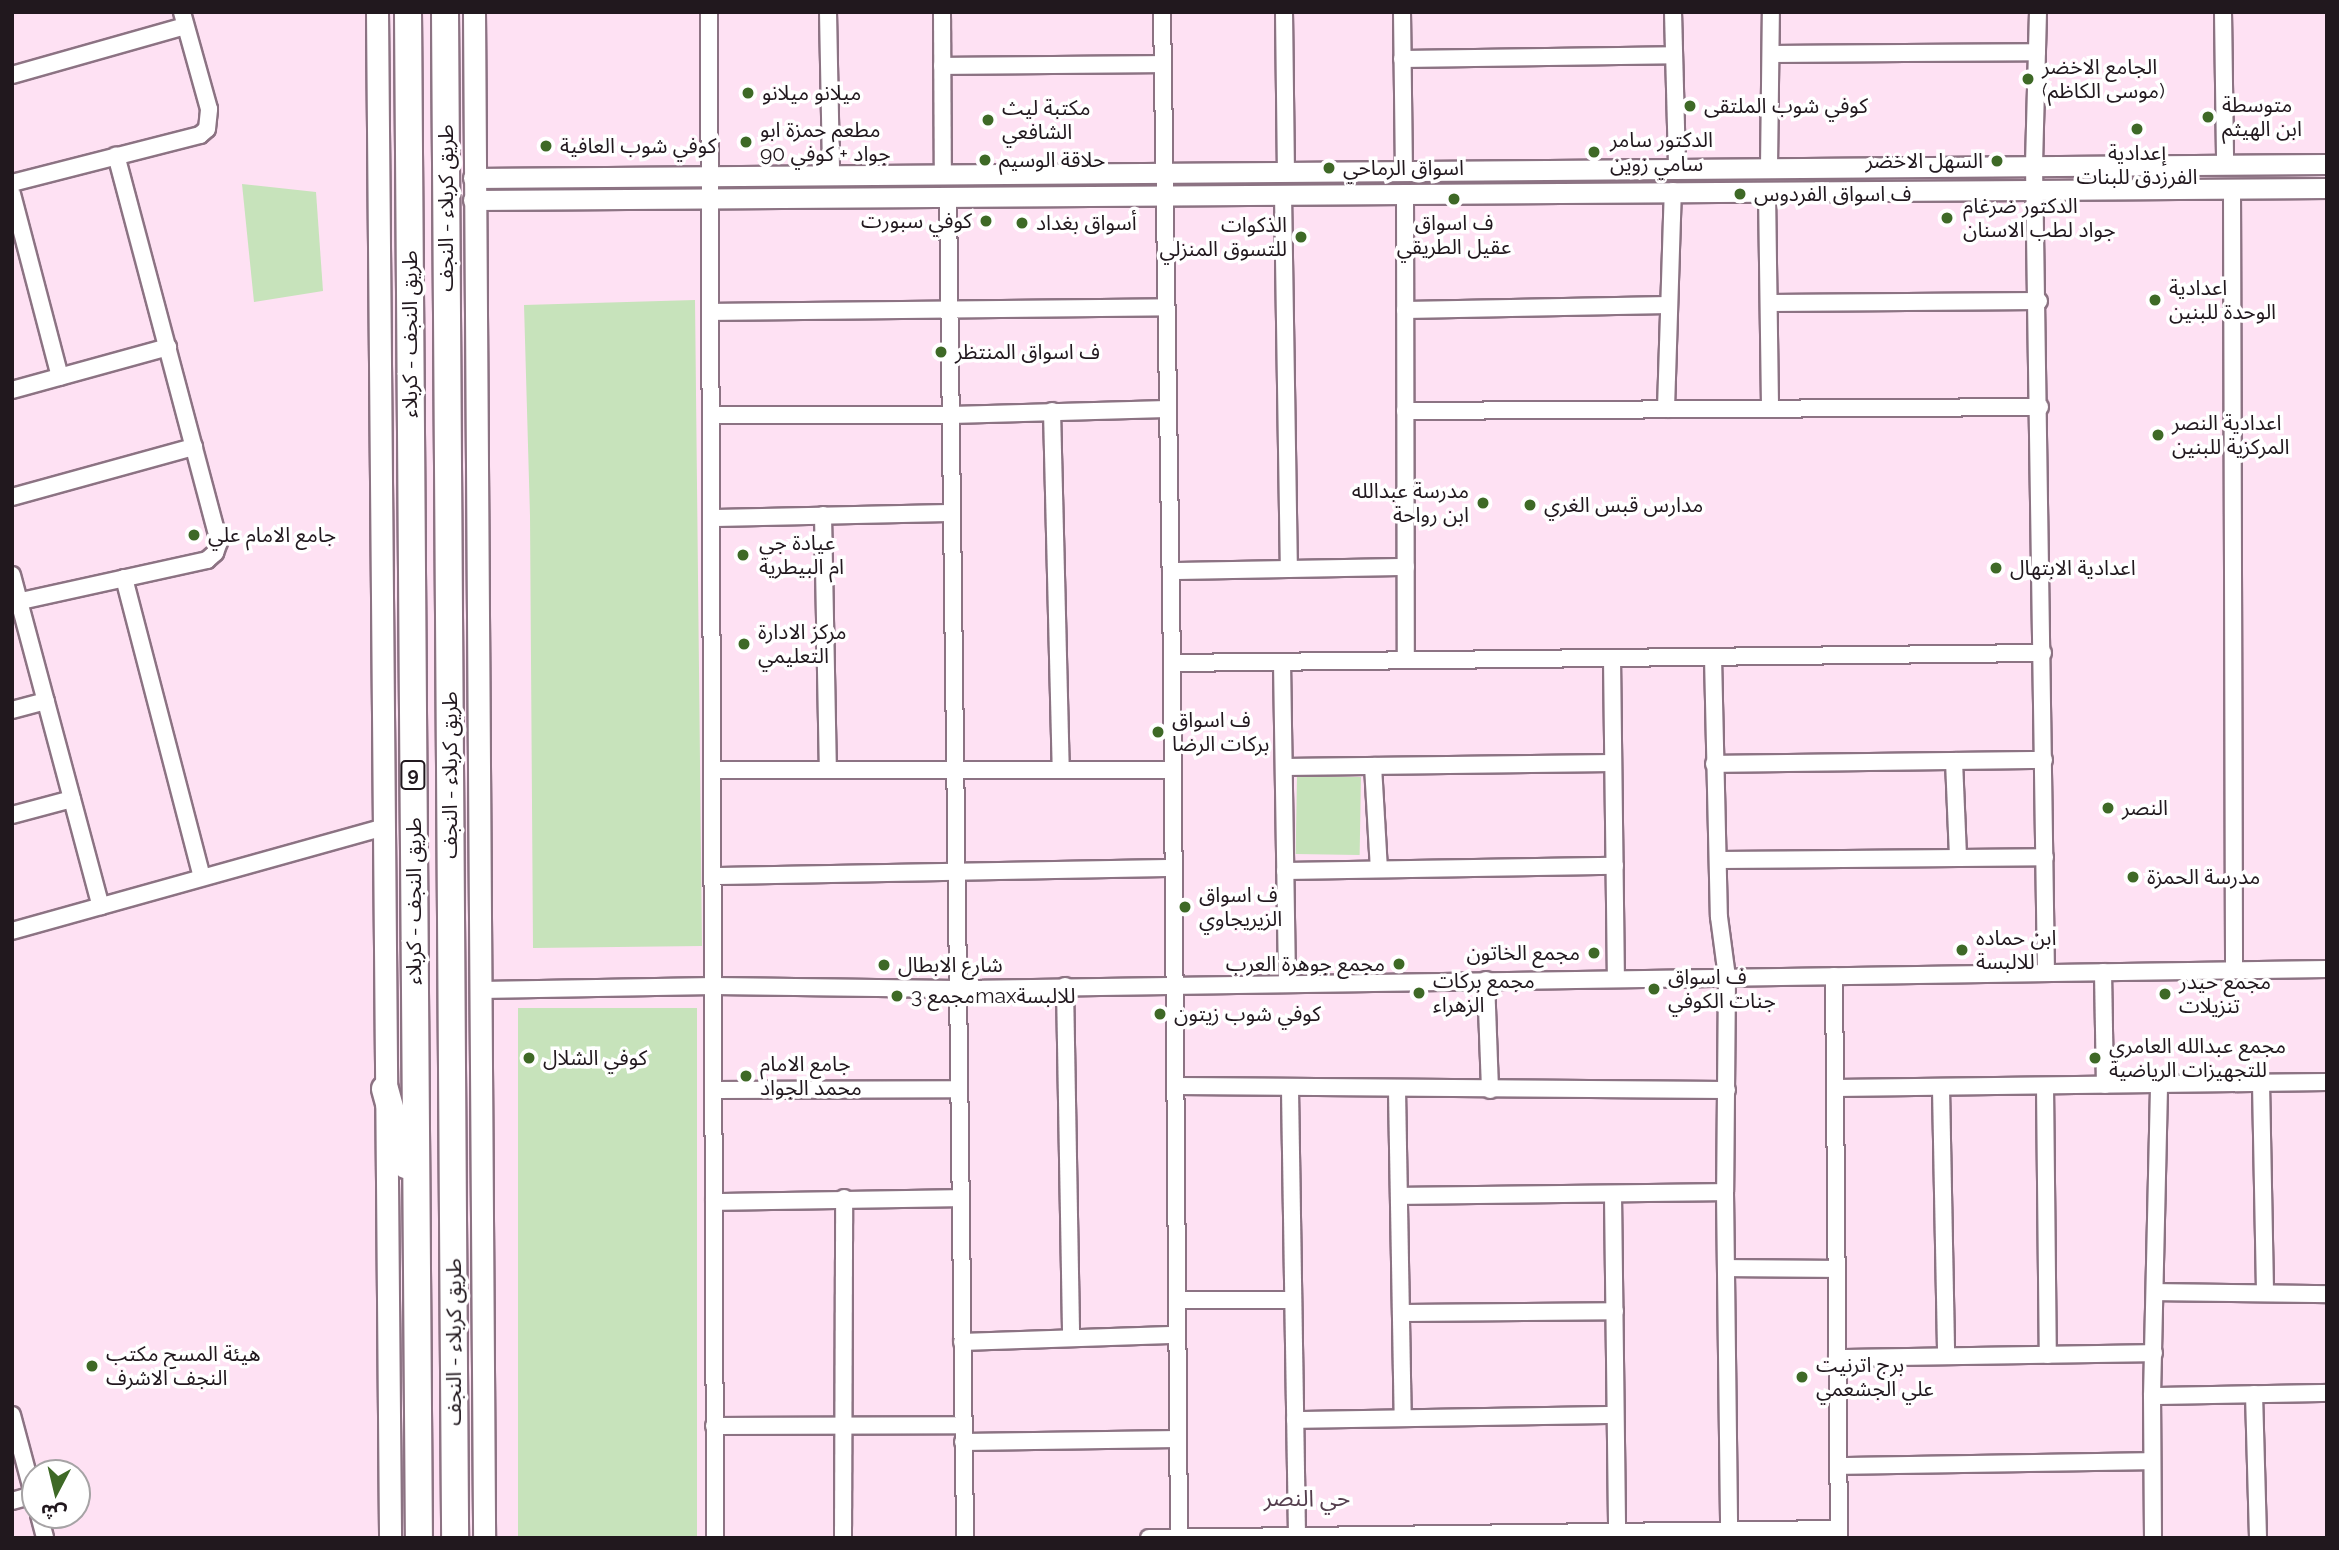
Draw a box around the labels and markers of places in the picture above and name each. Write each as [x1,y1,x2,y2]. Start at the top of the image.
place label: الجامع الاخضر (موسى الكاظم) [2042,54,2165,104]
marker: الجامع الاخضر (موسى الكاظم) [2020,71,2036,87]
place label: ميلانو ميلانو [762,80,861,106]
marker: ميلانو ميلانو [740,85,756,101]
place label: متوسطة ابن الهيثم [2222,92,2302,142]
place label: كوفي شوب الملتقى [1704,93,1868,119]
place label: مكتبة ليث الشافعي [1002,95,1091,145]
marker: كوفي شوب الملتقى [1682,98,1698,114]
marker: متوسطة ابن الهيثم [2200,109,2216,125]
marker: مكتبة ليث الشافعي [980,112,996,128]
place label: مطعم حمزة ابو جواد + كوفي 90 [760,117,891,167]
marker: إعدادية الفرزدق للبنات [2129,121,2145,137]
place label: الدكتور سامر سامي زوين [1610,127,1713,177]
place label: كوفي شوب العافية [560,133,716,159]
marker: مطعم حمزة ابو جواد + كوفي 90 [738,134,754,150]
marker: كوفي شوب العافية [538,138,554,154]
place label: إعدادية الفرزدق للبنات [2076,140,2198,190]
marker: الدكتور سامر سامي زوين [1584,142,1604,162]
place label: حلاقة الوسيم [999,147,1105,173]
place label: السهل الاخضر [1866,148,1983,174]
marker: حلاقة الوسيم [977,152,993,168]
marker: السهل الاخضر [1989,153,2005,169]
place label: اسواق الرماحي [1343,155,1464,181]
marker: اسواق الرماحي [1321,160,1337,176]
place label: ف اسواق الفردوس [1754,181,1911,207]
marker: ف اسواق الفردوس [1732,186,1748,202]
marker: ف اسواق عقيل الطريقي [1446,191,1462,207]
place label: الدكتور ضرغام جواد لطب الاسنان [1963,193,2116,243]
place label: كوفي سبورت [861,208,972,234]
marker: الدكتور ضرغام جواد لطب الاسنان [1937,208,1957,228]
place label: أسواق بغداد [1036,210,1137,236]
place label: ف اسواق عقيل الطريقي [1397,210,1511,260]
place label: الذكوات للتسوق المنزلي [1160,212,1287,262]
marker: كوفي سبورت [978,213,994,229]
marker: أسواق بغداد [1014,215,1030,231]
marker: الذكوات للتسوق المنزلي [1293,229,1309,245]
place label: اعدادية الوحدة للبنين [2169,275,2276,325]
marker: اعدادية الوحدة للبنين [2147,292,2163,308]
place label: ف اسواق المنتظر [955,339,1100,365]
marker: ف اسواق المنتظر [933,344,949,360]
place label: اعدادية النصر المركزية للبنين [2172,410,2290,460]
marker: اعدادية النصر المركزية للبنين [2150,427,2166,443]
place label: مدرسة عبدالله ابن رواحة [1352,478,1469,528]
place label: مدارس قبس الغري [1544,492,1703,518]
marker: مدرسة عبدالله ابن رواحة [1475,495,1491,511]
marker: مدارس قبس الغري [1522,497,1538,513]
place label: جامع الامام علي [208,522,336,548]
marker: جامع الامام علي [186,527,202,543]
place label: عيادة جي ام البيطرية [759,530,844,580]
marker: عيادة جي ام البيطرية [733,545,753,565]
place label: اعدادية الابتهال [2010,555,2136,581]
marker: اعدادية الابتهال [1988,560,2004,576]
place label: مركز الادارة التعليمي [758,619,846,669]
marker: مركز الادارة التعليمي [736,636,752,652]
place label: ف اسواق بركات الرضا [1172,707,1269,757]
marker: ف اسواق بركات الرضا [1150,724,1166,740]
place label: النصر [2122,795,2168,821]
marker: النصر [2100,800,2116,816]
place label: مدرسة الحمزة [2147,864,2260,890]
marker: مدرسة الحمزة [2125,869,2141,885]
place label: ف اسواق الزيريجاوي [1199,882,1282,932]
marker: ف اسواق الزيريجاوي [1177,899,1193,915]
place label: ابن حماده للالبسة [1976,925,2056,975]
place label: مجمع الخاتون [1466,940,1580,966]
marker: ابن حماده للالبسة [1954,942,1970,958]
marker: مجمع الخاتون [1586,945,1602,961]
place label: مجمع جوهرة العرب [1226,951,1385,977]
place label: شارع الابطال [898,952,1003,978]
marker: مجمع جوهرة العرب [1391,956,1407,972]
marker: شارع الابطال [876,957,892,973]
place label: ف اسواق جنات الكوفي [1668,964,1776,1014]
place label: مجمع بركات الزهراء [1433,968,1535,1018]
place label: مجمع حيدر تنزيلات [2179,969,2271,1019]
marker: ف اسواق جنات الكوفي [1646,981,1662,997]
place label: مجمع 3maxللالبسة [911,983,1075,1009]
marker: مجمع بركات الزهراء [1411,985,1427,1001]
marker: مجمع حيدر تنزيلات [2157,986,2173,1002]
marker: مجمع 3maxللالبسة [889,988,905,1004]
place label: كوفي شوب زيتون [1174,1001,1321,1027]
marker: كوفي شوب زيتون [1152,1006,1168,1022]
place label: مجمع عبدالله العامري للتجهيزات الرياضية [2109,1033,2286,1083]
place label: كوفي الشلال [543,1045,647,1071]
marker: كوفي الشلال [521,1050,537,1066]
marker: مجمع عبدالله العامري للتجهيزات الرياضية [2087,1050,2103,1066]
place label: جامع الامام محمد الجواد [760,1051,862,1101]
marker: جامع الامام محمد الجواد [738,1068,754,1084]
place label: هيئة المسح مكتب النجف الاشرف [106,1341,261,1391]
place label: برج اترنيت علي الجشعمي [1816,1352,1934,1402]
marker: هيئة المسح مكتب النجف الاشرف [84,1358,100,1374]
marker: برج اترنيت علي الجشعمي [1794,1369,1810,1385]

